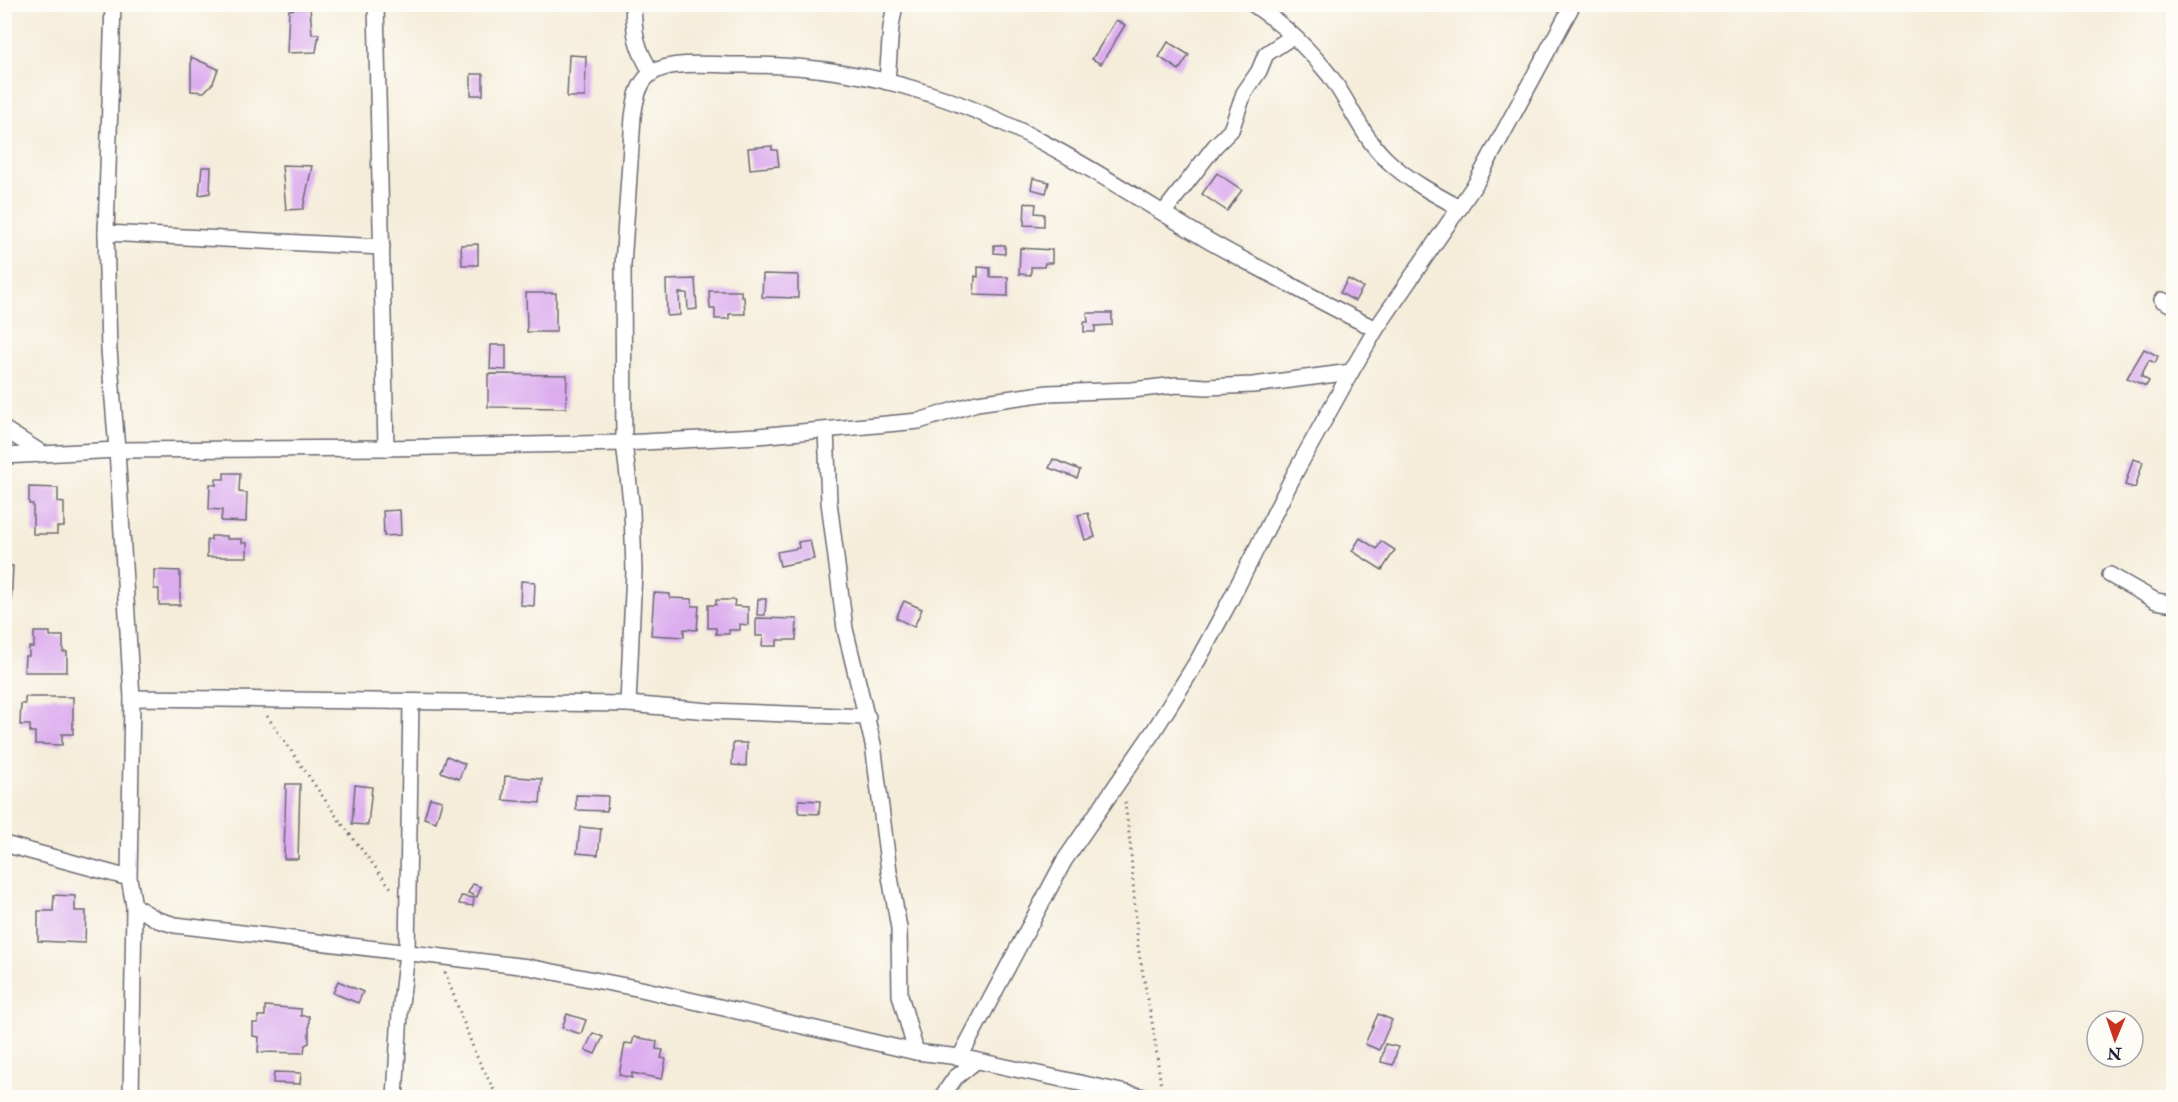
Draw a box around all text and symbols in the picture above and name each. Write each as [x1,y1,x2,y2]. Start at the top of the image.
north arrow [2085,1009,2145,1069]
text: N [2106,1043,2123,1063]

